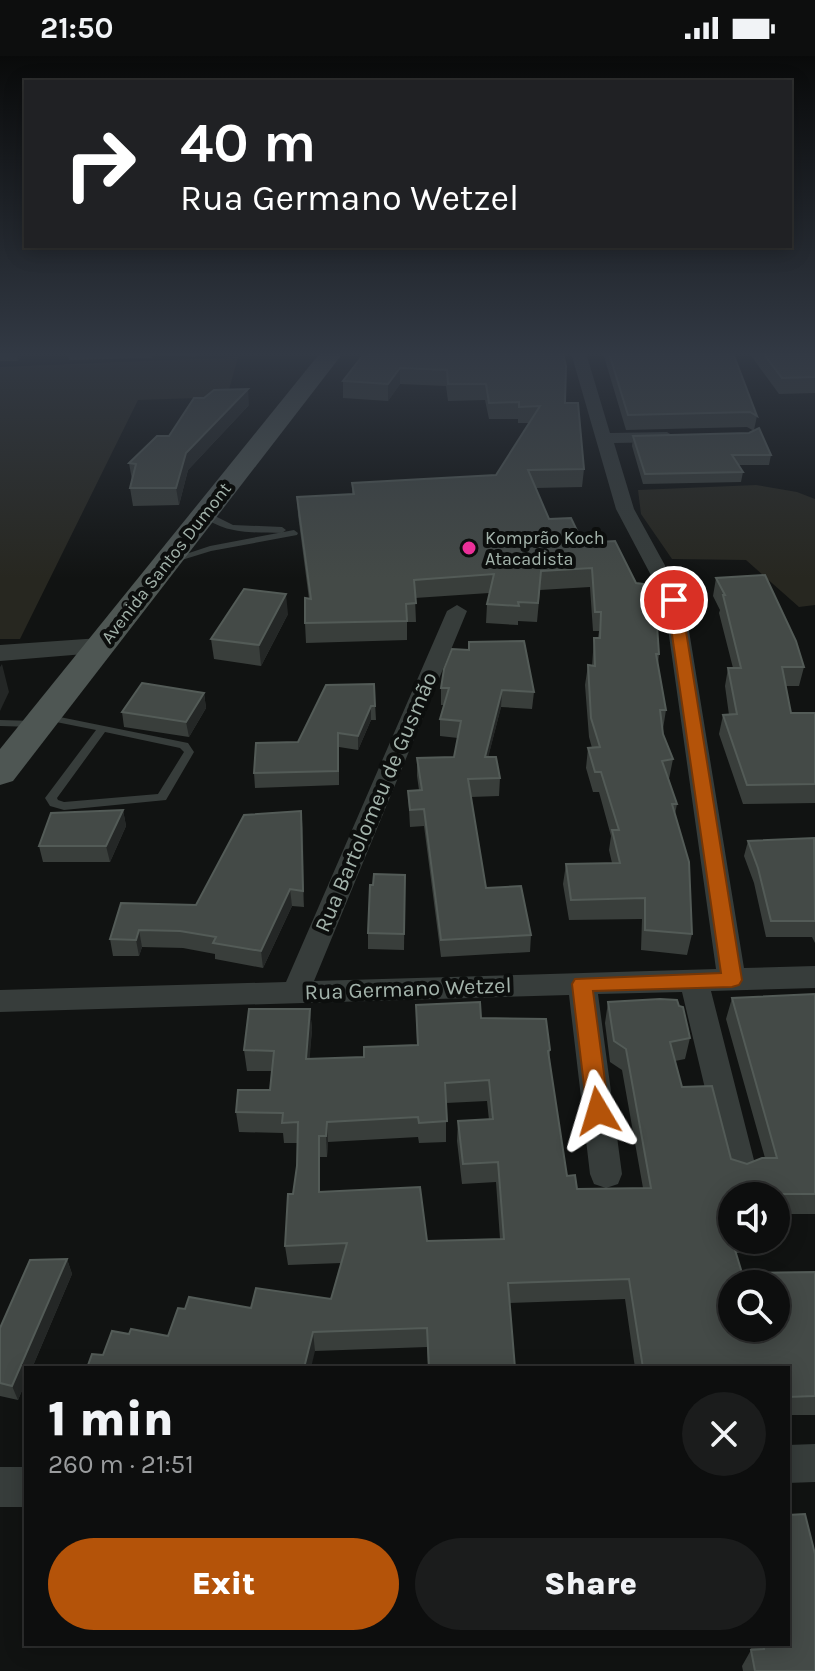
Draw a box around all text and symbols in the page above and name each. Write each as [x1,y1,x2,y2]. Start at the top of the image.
text: 21:50 [40,10,113,46]
text: 40 m [180,110,316,175]
icon: right [48,112,152,216]
text: Rua Germano Wetzel [180,177,519,219]
street label: Avenida Santos Dumont [96,478,236,648]
place label: Komprão Koch Atacadista [485,527,605,570]
marker: Komprão Koch Atacadista [460,539,478,557]
pin [640,566,708,634]
icon: arrive [652,578,696,622]
street label: Rua Bartolomeu de Gusmão [309,668,443,936]
street label: Rua Germano Wetzel [304,972,512,1006]
position arrow [556,1069,640,1153]
map controls [718,1182,790,1342]
button: sound [718,1182,790,1254]
button: search [718,1270,790,1342]
text: 1 min [48,1391,174,1447]
button: close [682,1392,766,1476]
text: 260 m · 21:51 [48,1449,194,1480]
button: Exit [48,1538,399,1630]
button: Share [415,1538,766,1630]

